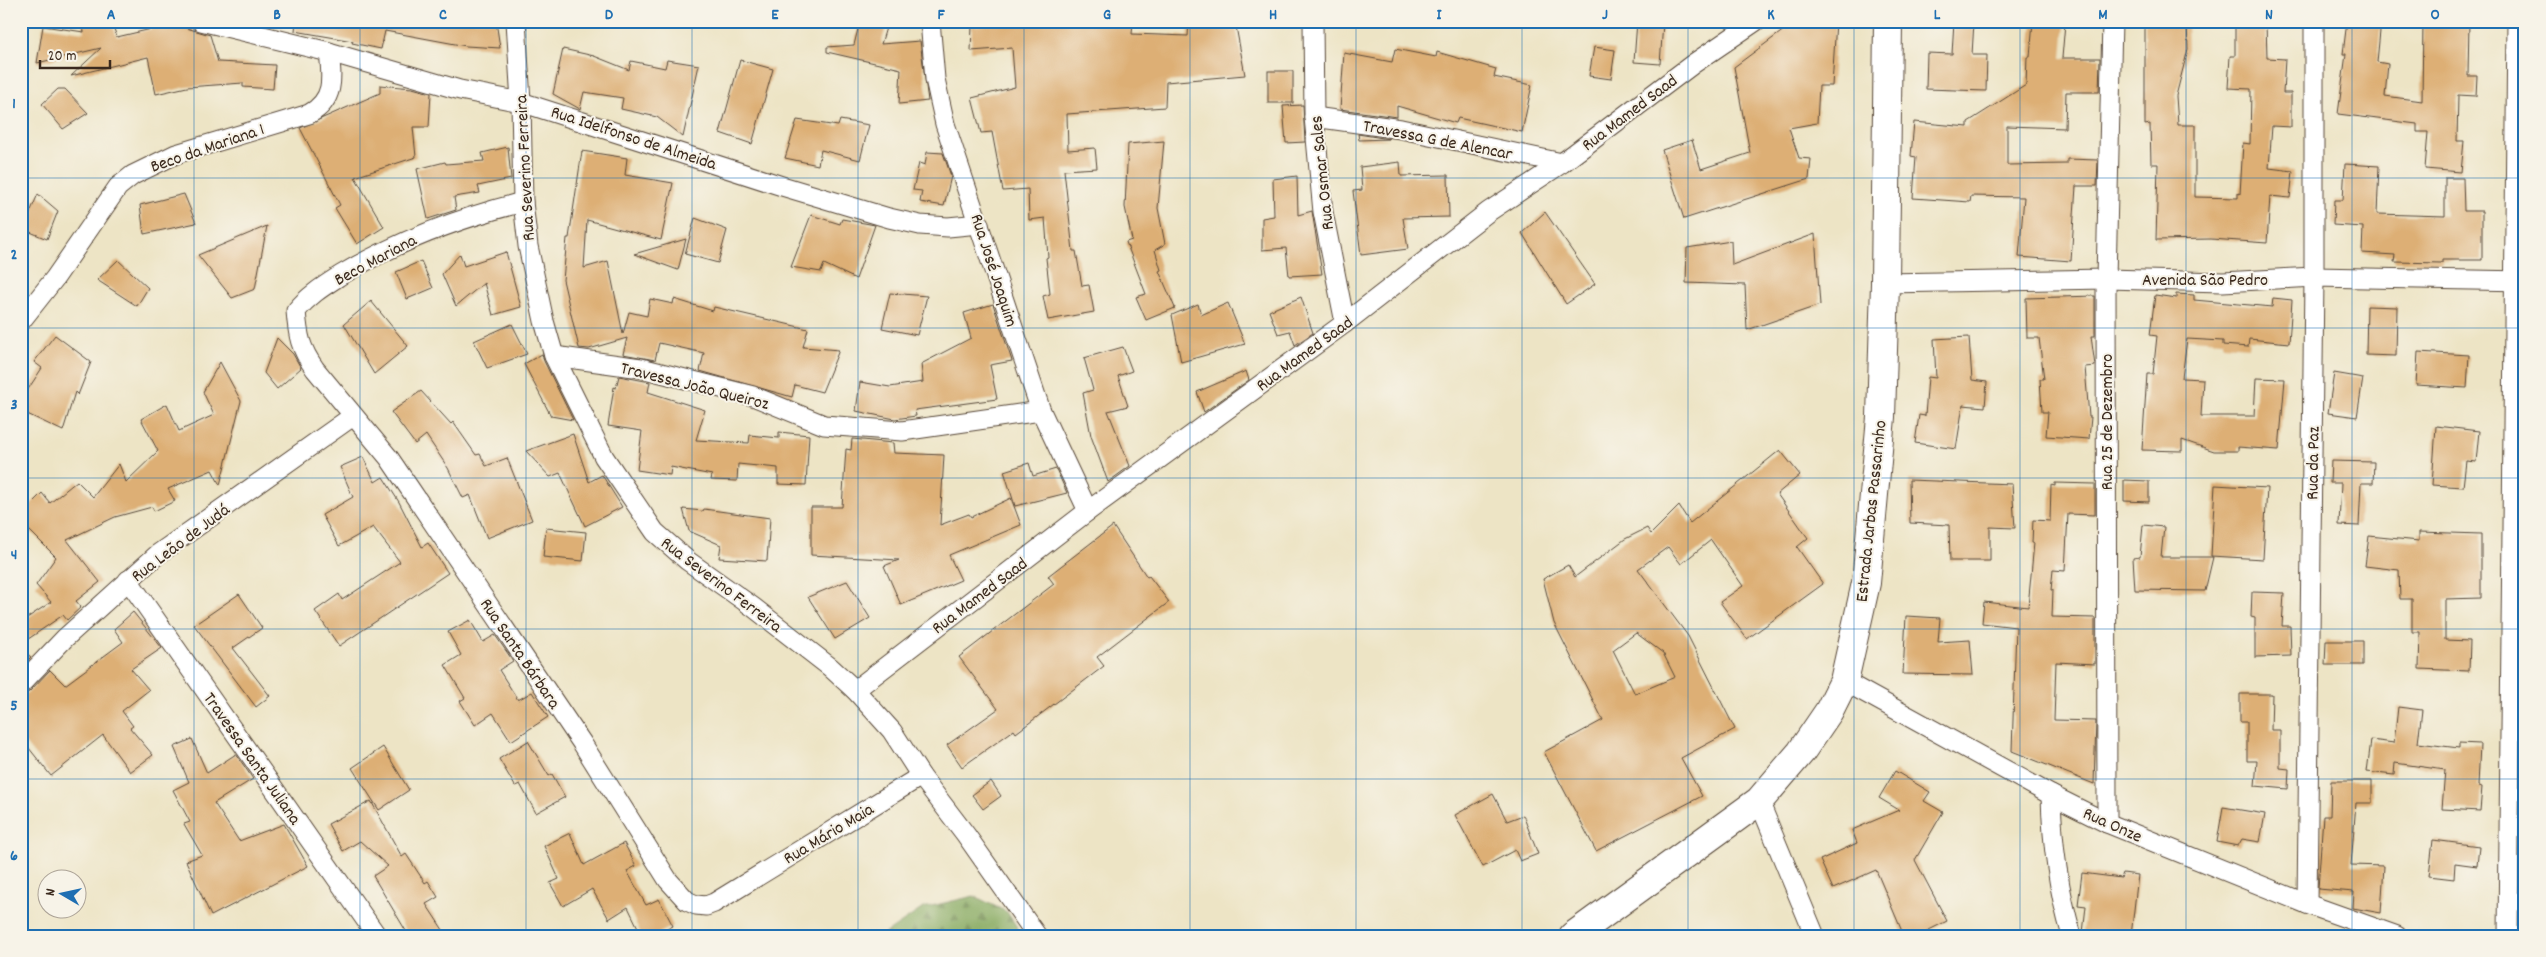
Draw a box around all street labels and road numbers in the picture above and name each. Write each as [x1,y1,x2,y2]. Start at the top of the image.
street label: Rua Mamed Saad [1577,70,1684,158]
street label: Rua Severino Ferreira [510,94,543,242]
street label: Rua Idelfonso de Almeida [547,101,720,178]
street label: Rua Osmar Sales [1305,114,1342,231]
street label: Travessa G de Alencar [1361,115,1515,168]
street label: Beco da Mariana 1 [147,118,268,181]
street label: Rua José Joaquim [963,211,1023,331]
street label: Beco Mariana [331,229,422,293]
street label: Avenida São Pedro [2142,269,2268,294]
street label: Rua Mamed Saad [1252,311,1359,399]
street label: Rua 25 de Dezembro [2096,354,2121,490]
street label: Travessa João Queiroz [618,357,771,418]
street label: Estrada Jarbas Passarinho [1850,419,1894,604]
street label: Rua da Paz [2301,426,2328,500]
street label: Rua Leão de Judá [127,499,236,589]
street label: Rua Severino Ferreira [654,532,787,640]
street label: Rua Mamed Saad [927,553,1034,641]
street label: Rua Santa Bárbara [473,594,566,715]
street label: Travessa Santa Juliana [196,688,306,831]
street label: Rua Mário Maia [779,798,880,872]
street label: Rua Onze [2078,802,2146,850]

